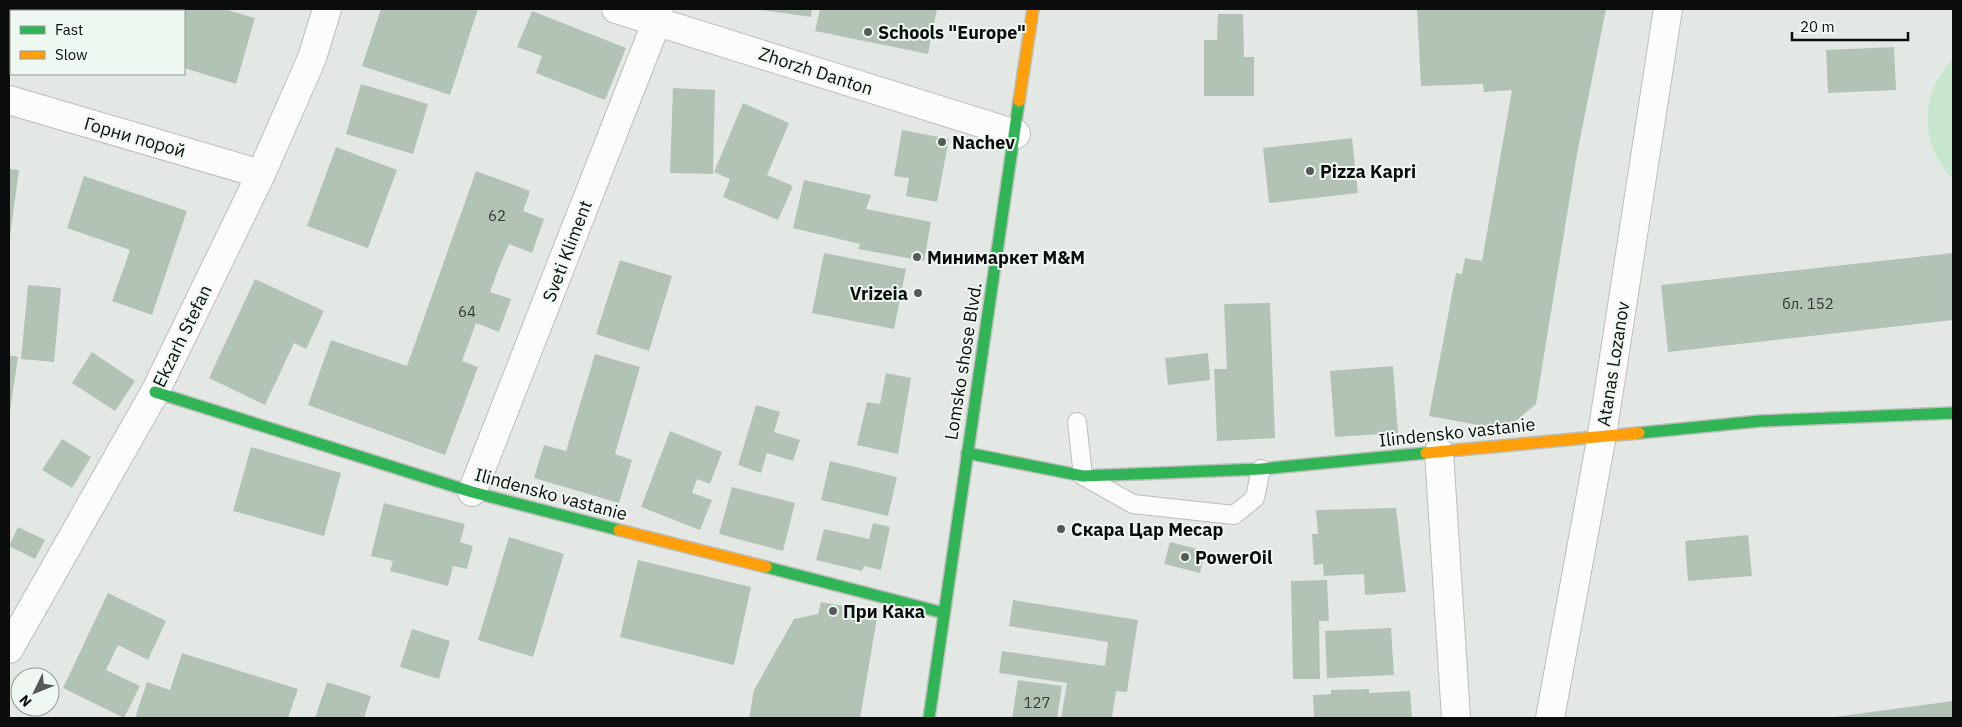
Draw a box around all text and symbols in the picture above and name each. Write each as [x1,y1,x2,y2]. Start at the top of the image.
legend [10,10,185,75]
scale bar [1792,10,1908,42]
text: 20 m [1800,17,1835,36]
text: Fast [55,20,83,39]
place label: Schools "Europe" [878,21,1026,44]
marker: Schools "Europe" [862,26,874,38]
street label: Zhorzh Danton [756,42,876,100]
text: Slow [55,45,88,64]
street label: Горни порой [82,112,188,162]
place label: Nachev [952,131,1015,154]
marker: Nachev [936,136,948,148]
place label: Pizza Kapri [1320,160,1416,183]
marker: Pizza Kapri [1304,165,1316,177]
street label: Sveti Kliment [537,197,597,305]
house number: 62 [488,206,506,225]
place label: Минимаркет М&М [927,246,1085,269]
marker: Минимаркет М&М [911,251,923,263]
street label: Lomsko shose Blvd. [939,280,987,442]
street label: Ekzarh Stefan [147,281,217,391]
place label: Vrizeia [850,282,908,305]
marker: Vrizeia [912,287,924,299]
house number: бл. 152 [1782,294,1834,313]
street label: Atanas Lozanov [1592,300,1634,428]
house number: 64 [458,302,476,321]
street label: Ilindensko vastanie [1378,412,1536,452]
street label: Ilindensko vastanie [472,463,630,525]
place label: Скара Цар Месар [1071,518,1224,541]
marker: Скара Цар Месар [1055,523,1067,535]
place label: PowerOil [1195,546,1273,569]
marker: PowerOil [1179,551,1191,563]
place label: При Кака [843,600,925,623]
marker: При Кака [827,605,839,617]
north arrow [10,667,60,717]
text: N [15,691,36,711]
house number: 127 [1023,693,1051,712]

